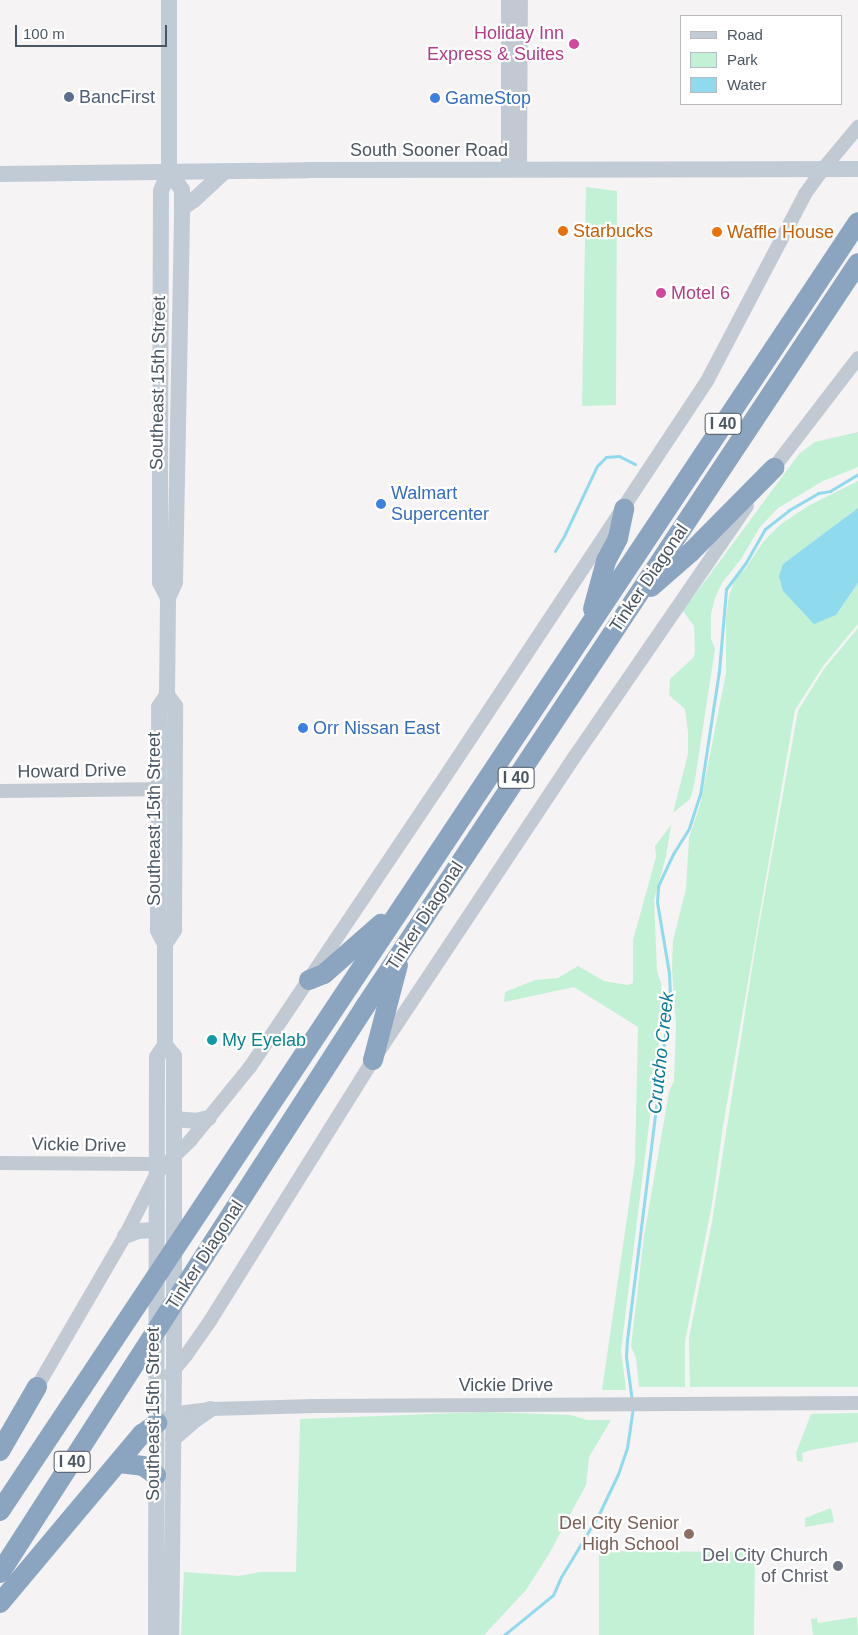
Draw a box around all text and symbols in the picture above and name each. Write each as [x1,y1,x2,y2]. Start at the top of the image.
scale bar [18,15,170,47]
legend [680,15,843,105]
place label: Holiday Inn Express & Suites [427,23,564,66]
text: 100 m [23,25,65,42]
text: Road [727,26,763,43]
marker: Holiday Inn Express & Suites [568,38,580,50]
text: Park [727,51,758,68]
text: Water [727,76,766,93]
place label: BancFirst [79,86,155,108]
place label: GameStop [445,87,531,109]
marker: BancFirst [63,91,75,103]
marker: GameStop [429,92,441,104]
street label: South Sooner Road [350,139,508,161]
place label: Starbucks [573,220,653,242]
place label: Waffle House [727,221,834,243]
marker: Starbucks [557,225,569,237]
marker: Waffle House [711,226,723,238]
place label: Motel 6 [671,282,730,304]
marker: Motel 6 [655,287,667,299]
street label: Southeast 15th Street [146,296,170,470]
road number: I 40 [704,410,742,438]
place label: Walmart Supercenter [391,483,489,526]
marker: Walmart Supercenter [375,498,387,510]
street label: Tinker Diagonal [605,520,693,636]
place label: Orr Nissan East [313,717,440,739]
marker: Orr Nissan East [297,722,309,734]
street label: Southeast 15th Street [143,732,165,906]
street label: Howard Drive [17,759,127,783]
road number: I 40 [497,764,535,791]
street label: Tinker Diagonal [382,858,468,974]
water label: Crutcho Creek [643,991,679,1115]
place label: My Eyelab [222,1029,306,1051]
marker: My Eyelab [206,1034,218,1046]
street label: Vickie Drive [31,1133,127,1157]
street label: Tinker Diagonal [162,1197,248,1313]
street label: Southeast 15th Street [142,1327,164,1501]
street label: Vickie Drive [459,1374,553,1396]
road number: I 40 [53,1448,91,1475]
place label: Del City Senior High School [559,1513,679,1556]
marker: Del City Senior High School [683,1528,695,1540]
place label: Del City Church of Christ [702,1545,828,1588]
marker: Del City Church of Christ [832,1560,844,1572]

